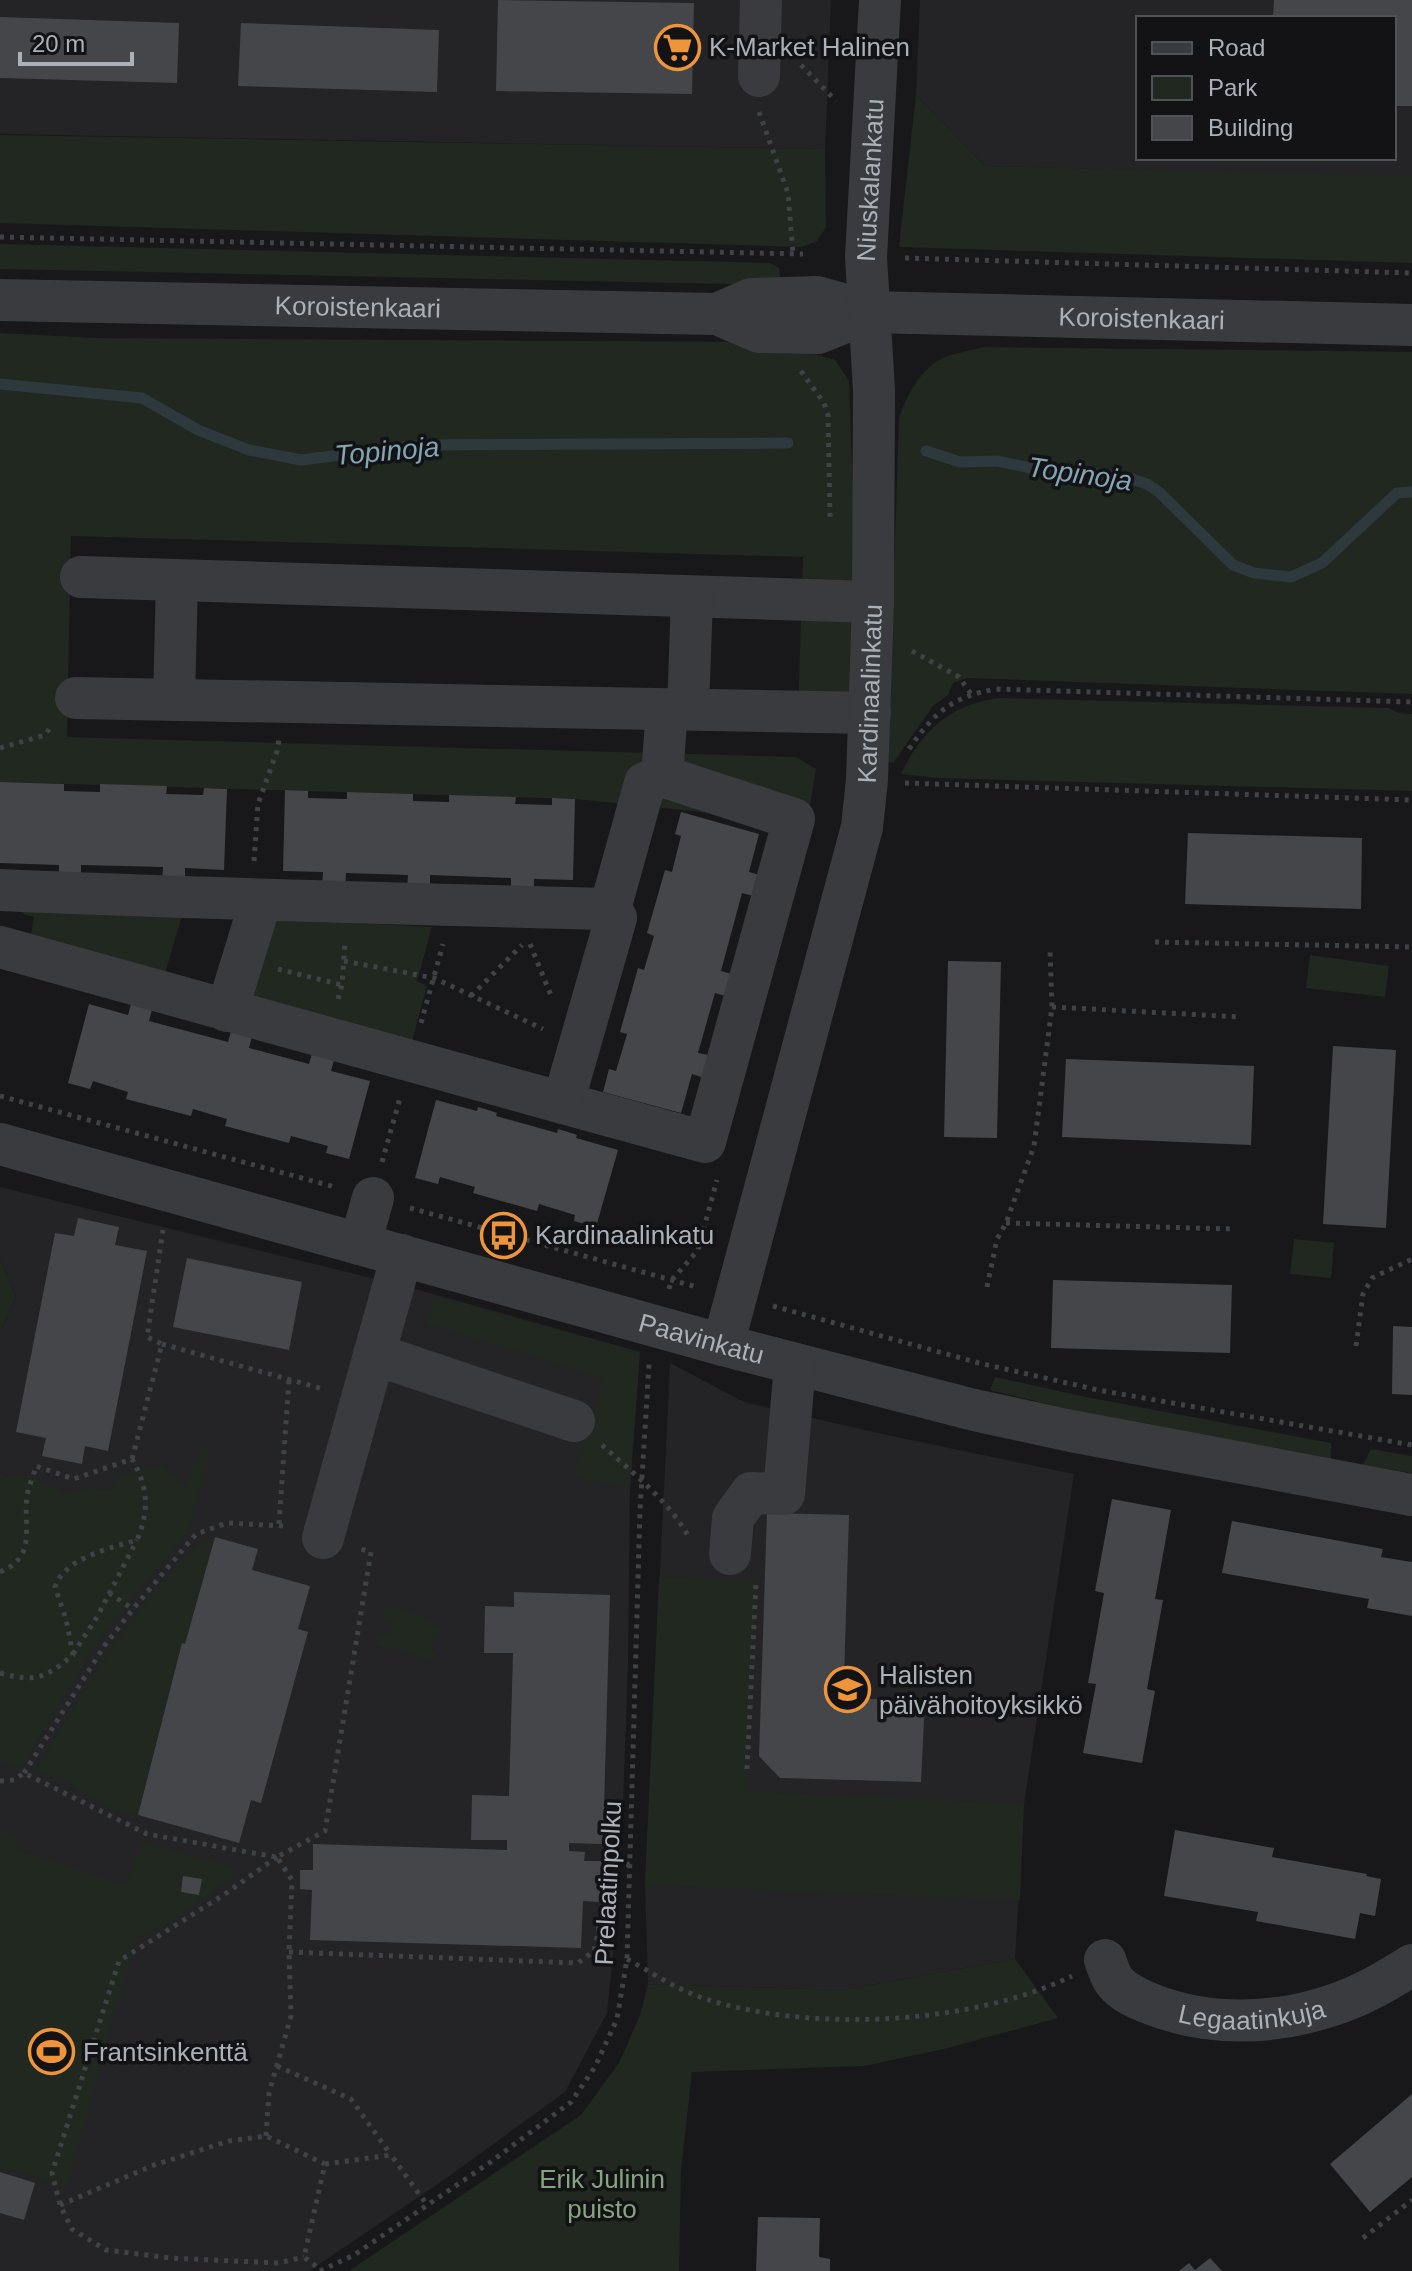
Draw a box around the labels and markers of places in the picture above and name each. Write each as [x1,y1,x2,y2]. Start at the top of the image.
supermarket icon: K-Market Halinen [654,23,702,71]
place label: K-Market Halinen [709,32,910,62]
bus stop icon: Kardinaalinkatu [480,1211,528,1259]
place label: Kardinaalinkatu [535,1220,714,1250]
place label: Halisten päivähoitoyksikkö [879,1660,1083,1720]
school or university icon: Halisten päivähoitoyksikkö [824,1666,872,1714]
sports icon: Frantsinkenttä [28,2028,76,2076]
place label: Frantsinkenttä [83,2037,248,2067]

